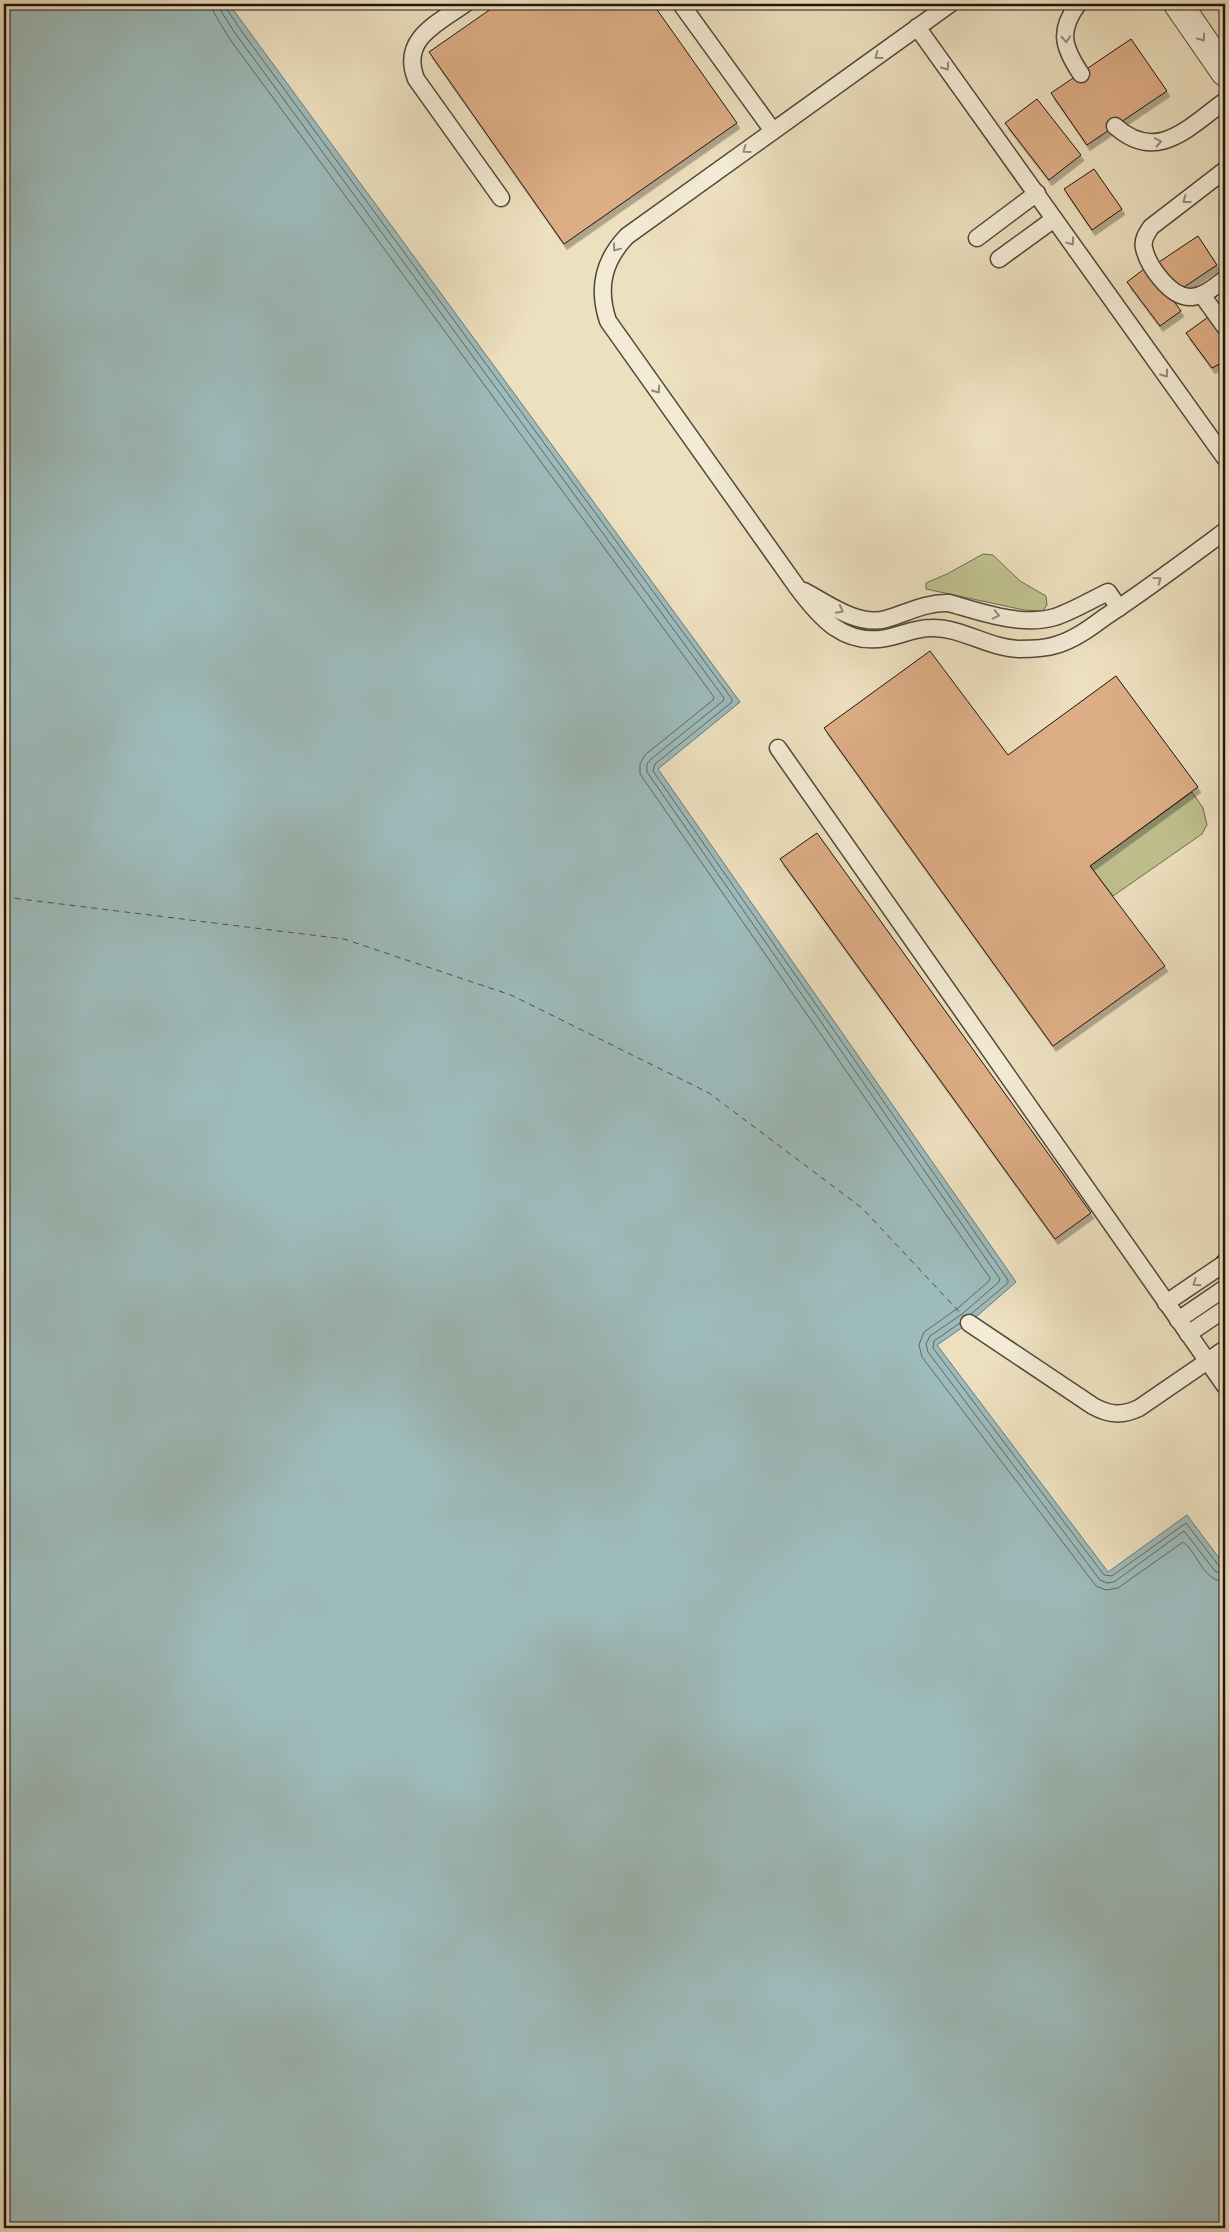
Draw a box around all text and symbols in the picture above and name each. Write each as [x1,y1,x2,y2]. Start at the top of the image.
one-way arrow [1196,32,1205,42]
one-way arrow [1061,36,1071,43]
one-way arrow [874,50,884,59]
one-way arrow [940,61,949,71]
one-way arrow [1154,137,1163,147]
one-way arrow [742,144,752,153]
one-way arrow [1183,194,1192,203]
one-way arrow [1065,236,1074,246]
one-way arrow [614,242,622,251]
one-way arrow [1159,368,1168,378]
one-way arrow [651,384,660,394]
one-way arrow [1152,577,1162,586]
one-way arrow [835,604,844,614]
one-way arrow [992,609,1001,619]
one-way arrow [1192,1277,1202,1286]

